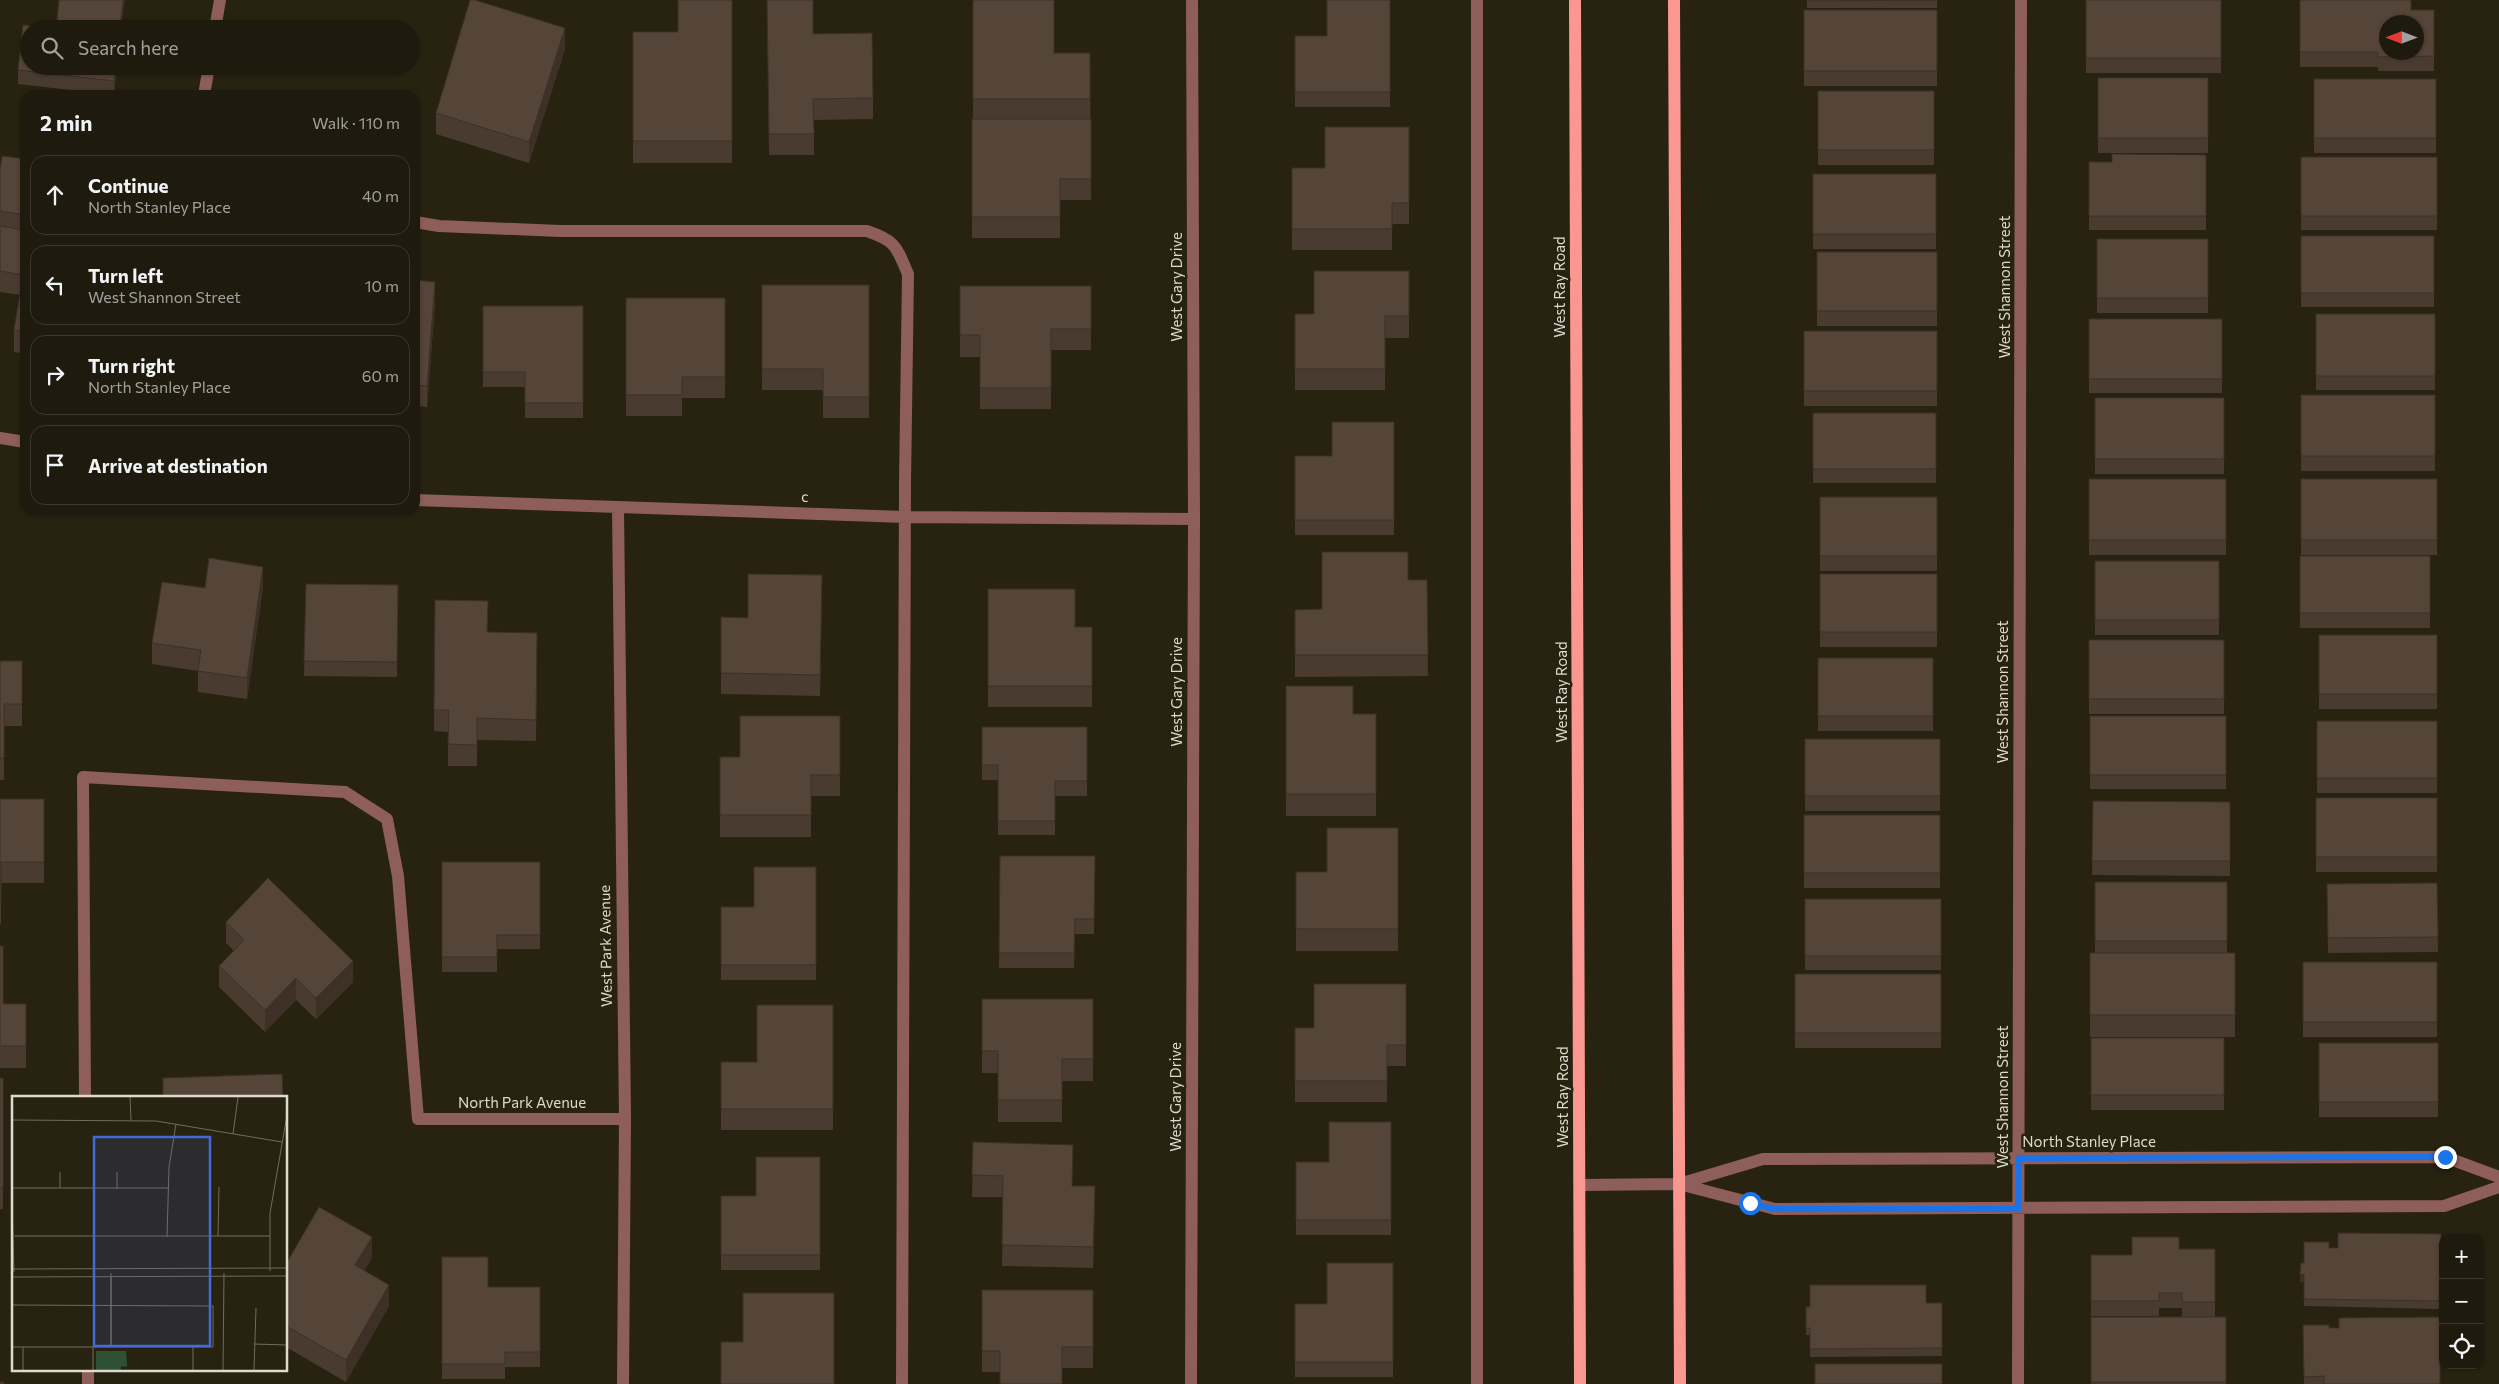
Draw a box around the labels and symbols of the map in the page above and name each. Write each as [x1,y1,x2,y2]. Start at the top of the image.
north arrow [2379,15,2424,60]
street label: West Shannon Street [1995,215,2013,359]
street label: West Gary Drive [1167,232,1185,342]
street label: West Ray Road [1550,236,1568,338]
street label: c [801,487,809,505]
street label: West Shannon Street [1993,620,2011,764]
street label: West Gary Drive [1167,637,1185,747]
street label: West Ray Road [1552,641,1570,743]
street label: West Park Avenue [595,885,615,1007]
street label: West Shannon Street [1993,1025,2011,1169]
street label: West Gary Drive [1166,1042,1184,1152]
street label: West Ray Road [1553,1046,1571,1148]
street label: North Park Avenue [458,1093,586,1111]
inset map [12,1096,288,1372]
street label: North Stanley Place [2022,1132,2156,1150]
route end [2434,1146,2457,1169]
route start [1739,1192,1762,1215]

